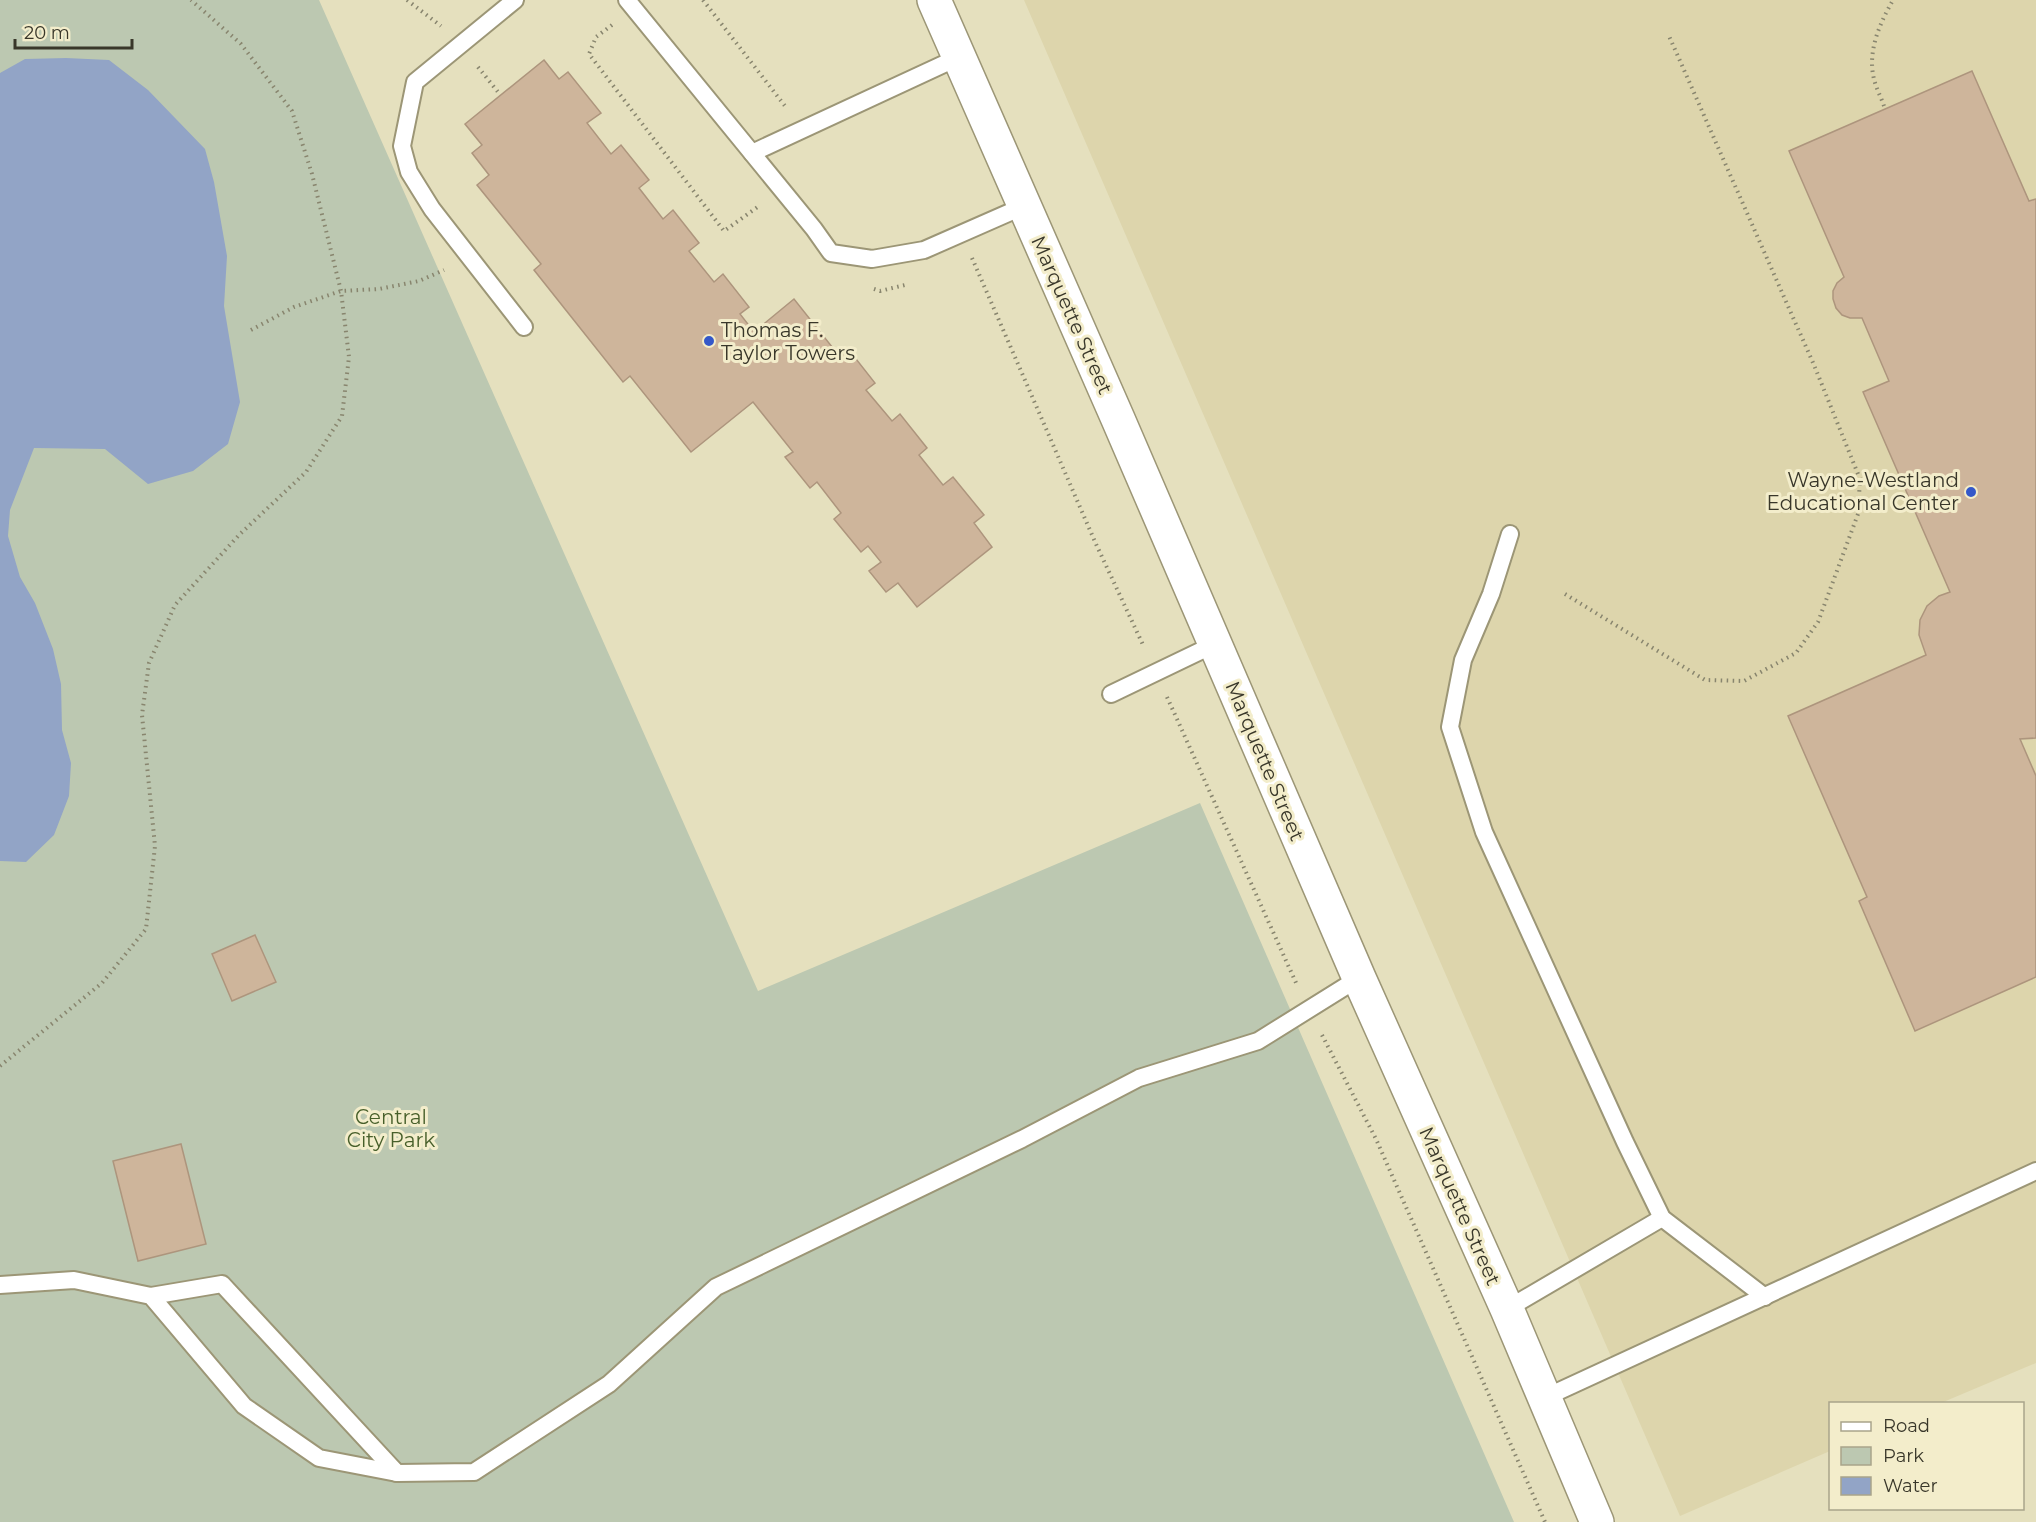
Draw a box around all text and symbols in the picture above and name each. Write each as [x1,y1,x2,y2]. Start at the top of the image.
scale bar [15,12,132,50]
text: 20 m [24,22,70,44]
street label: Marquette Street [1026,232,1118,398]
place label: Thomas F. Taylor Towers [721,318,855,365]
marker: Thomas F. Taylor Towers [702,334,716,348]
place label: Wayne-Westland Educational Center [1767,468,1959,515]
marker: Wayne-Westland Educational Center [1964,485,1978,499]
street label: Marquette Street [1221,678,1309,844]
park label: Central City Park [347,1105,435,1152]
street label: Marquette Street [1414,1123,1506,1289]
legend [1829,1402,2024,1510]
text: Road [1883,1415,1930,1437]
text: Park [1883,1445,1924,1467]
text: Water [1883,1475,1938,1497]

